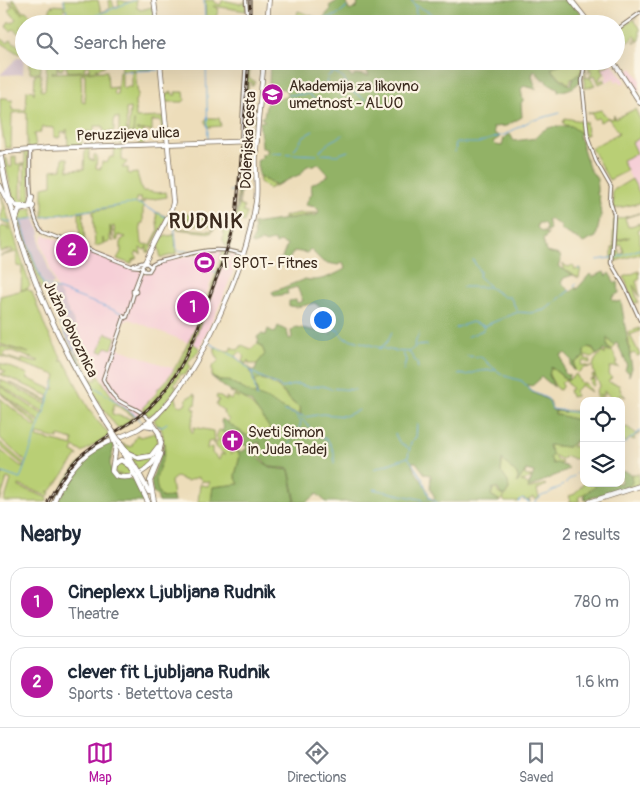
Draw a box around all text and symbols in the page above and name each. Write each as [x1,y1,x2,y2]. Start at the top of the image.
search box [15,15,625,70]
icon: search [33,29,61,57]
text: Search here [73,31,166,55]
place label: Akademija za likovno umetnost - ALUO [289,77,419,113]
school or university icon: Akademija za likovno umetnost - ALUO [261,83,285,107]
street label: Dolenjska cesta [236,91,261,189]
street label: Peruzzijeva ulica [76,123,180,146]
district label: RUDNIK [169,209,243,234]
pin: 2 [56,231,88,269]
sports icon: T SPOT- Fitnes [193,251,217,275]
place label: T SPOT- Fitnes [221,254,318,273]
street label: Južna obvoznica [39,278,102,381]
pin: 1 [177,288,209,326]
your location [310,307,336,333]
map controls [580,397,625,487]
button: locate [580,397,625,442]
place label: Sveti Simon in Juda Tadej [248,423,327,459]
church icon: Sveti Simon in Juda Tadej [220,429,244,453]
button: layers [580,442,625,487]
text: Nearby [20,521,81,548]
text: 2 results [562,525,620,545]
text: Cineplexx Ljubljana Rudnik [68,580,275,604]
text: 1 [34,592,40,612]
text: 780 m [574,592,619,612]
text: Theatre [68,604,119,624]
text: clever fit Ljubljana Rudnik [68,660,270,684]
text: 2 [33,672,41,692]
text: 1.6 km [576,672,619,692]
text: Sports · Betettova cesta [68,684,233,704]
tab: Map [86,739,114,786]
tab: Directions [287,739,346,786]
tab: Saved [519,739,554,786]

